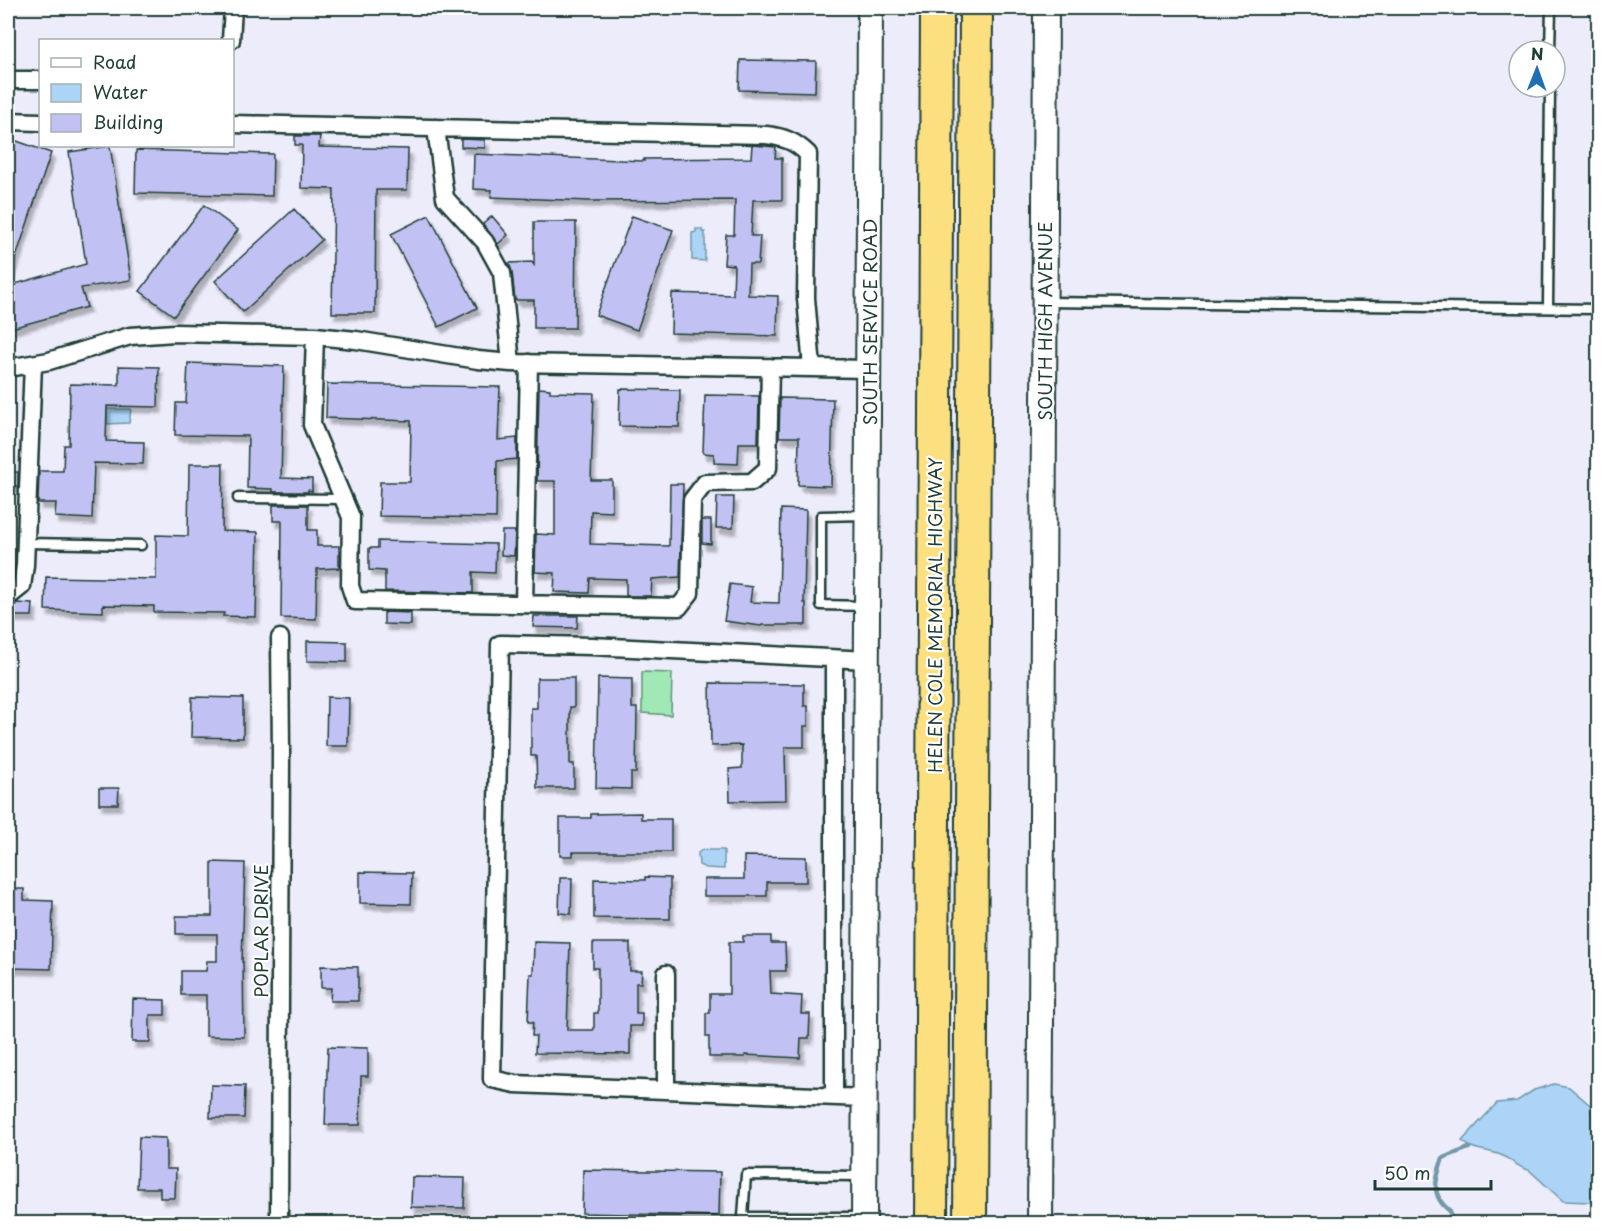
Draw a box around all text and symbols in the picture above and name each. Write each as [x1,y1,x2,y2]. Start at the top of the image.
legend [39,39,234,147]
north arrow [1507,39,1567,99]
text: N [1531,41,1544,65]
text: Road [93,48,137,75]
text: Water [93,78,148,105]
text: Building [93,108,163,135]
street label: SOUTH SERVICE ROAD [856,219,883,425]
street label: SOUTH HIGH AVENUE [1031,222,1058,420]
street label: HELEN COLE MEMORIAL HIGHWAY [921,457,948,773]
street label: POPLAR DRIVE [247,864,274,998]
scale bar [1375,1153,1490,1191]
text: 50 m [1384,1159,1431,1186]

